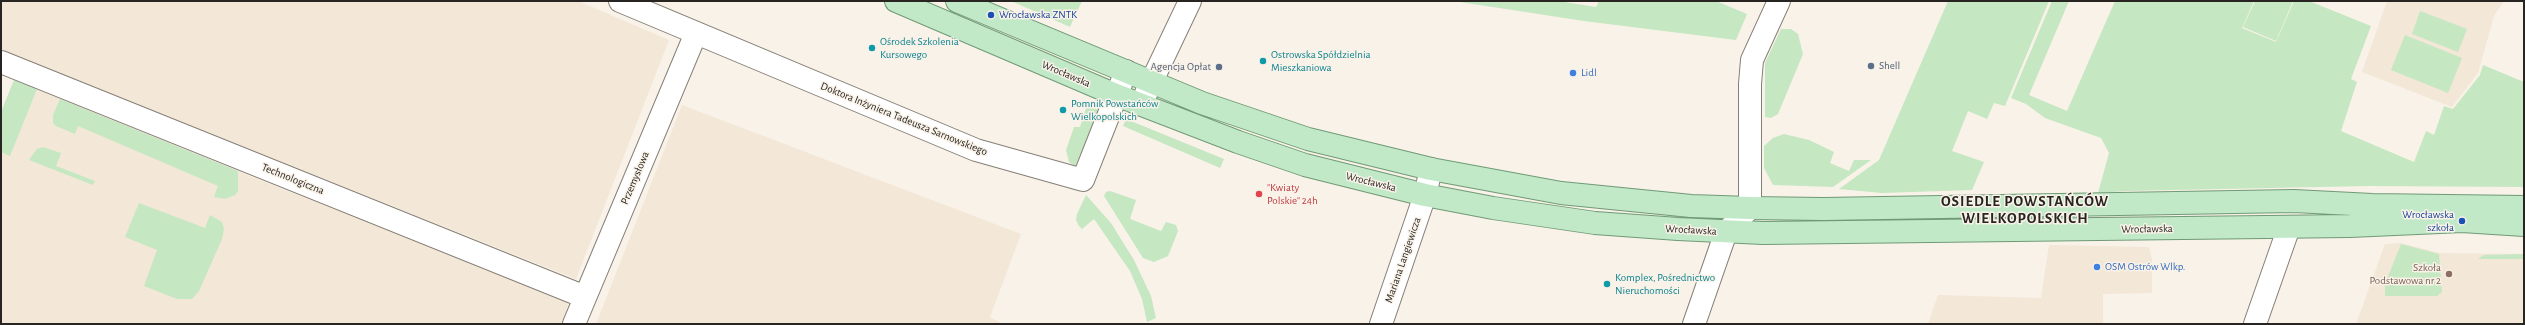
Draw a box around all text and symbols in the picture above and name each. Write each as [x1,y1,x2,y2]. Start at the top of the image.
place label: Wrocławska ZNTK [999,8,1077,22]
marker: Wrocławska ZNTK [986,10,996,20]
place label: Ośrodek Szkolenia Kursowego [880,35,959,61]
marker: Ośrodek Szkolenia Kursowego [867,43,877,53]
place label: Ostrowska Spółdzielnia Mieszkaniowa [1271,48,1371,74]
marker: Ostrowska Spółdzielnia Mieszkaniowa [1258,56,1268,66]
street label: Wrocławska [1040,58,1092,90]
place label: Shell [1879,59,1900,73]
place label: Agencja Opłat [1150,60,1211,74]
marker: Shell [1866,61,1876,71]
marker: Agencja Opłat [1214,62,1224,72]
place label: Lidl [1581,66,1597,80]
marker: Lidl [1568,68,1578,78]
street label: Doktora Inżyniera Tadeusza Sarnowskiego [819,79,989,159]
place label: Pomnik Powstańców Wielkopolskich [1071,97,1158,123]
marker: Pomnik Powstańców Wielkopolskich [1058,105,1068,115]
street label: Przemysłowa [618,149,652,207]
street label: Technologiczna [260,160,326,198]
street label: Wrocławska [1344,169,1398,195]
place label: "Kwiaty Polskie" 24h [1267,181,1318,207]
marker: "Kwiaty Polskie" 24h [1254,189,1264,199]
district label: OSIEDLE POWSTAŃCÓW WIELKOPOLSKICH [1941,192,2109,227]
place label: Wrocławska szkoła [2402,208,2454,234]
street label: Mariana Langiewicza [1382,216,1424,304]
marker: Wrocławska szkoła [2457,216,2467,226]
street label: Wrocławska [1665,222,1717,238]
street label: Wrocławska [2121,222,2173,236]
place label: OSM Ostrów Wlkp. [2105,260,2185,274]
place label: Szkoła Podstawowa nr 2 [2370,261,2441,287]
marker: OSM Ostrów Wlkp. [2092,262,2102,272]
marker: Szkoła Podstawowa nr 2 [2444,269,2454,279]
place label: Komplex, Pośrednictwo Nieruchomości [1615,271,1715,297]
marker: Komplex, Pośrednictwo Nieruchomości [1602,279,1612,289]

